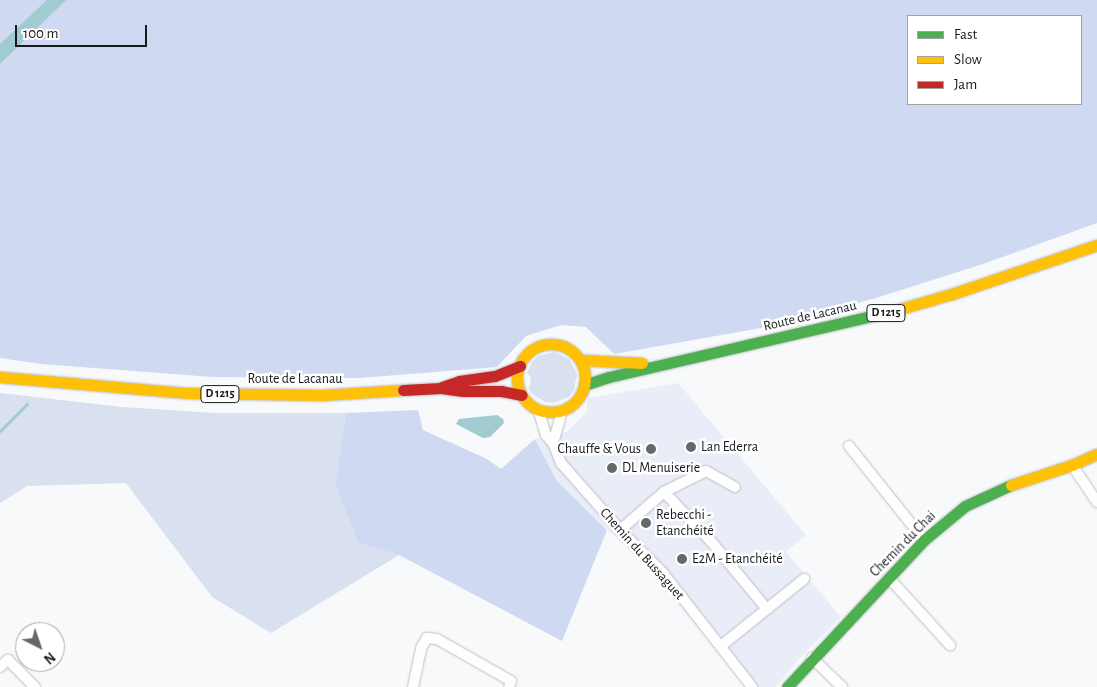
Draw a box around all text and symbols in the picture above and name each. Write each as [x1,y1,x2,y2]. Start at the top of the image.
scale bar [18,15,150,47]
legend [907,15,1082,105]
text: 100 m [23,26,58,41]
text: Fast [954,27,977,42]
text: Slow [954,52,982,67]
text: Jam [954,77,977,92]
street label: Route de Lacanau [762,297,858,335]
road number: D 1215 [866,304,906,322]
street label: Route de Lacanau [247,371,343,387]
road number: D 1215 [200,384,240,404]
place label: Lan Ederra [701,439,758,455]
place label: Chauffe & Vous [557,441,641,457]
marker: Lan Ederra [685,441,697,453]
marker: Chauffe & Vous [645,443,657,455]
place label: DL Menuiserie [622,460,700,476]
marker: DL Menuiserie [606,462,618,474]
street label: Chemin du Bussaguet [596,504,688,604]
place label: Rebecchi - Etanchéité [656,507,714,540]
street label: Chemin du Chai [867,508,939,580]
marker: Rebecchi - Etanchéité [640,517,652,529]
place label: E2M - Etanchéité [692,551,783,567]
marker: E2M - Etanchéité [676,553,688,565]
north arrow [15,622,65,672]
text: N [41,649,57,666]

